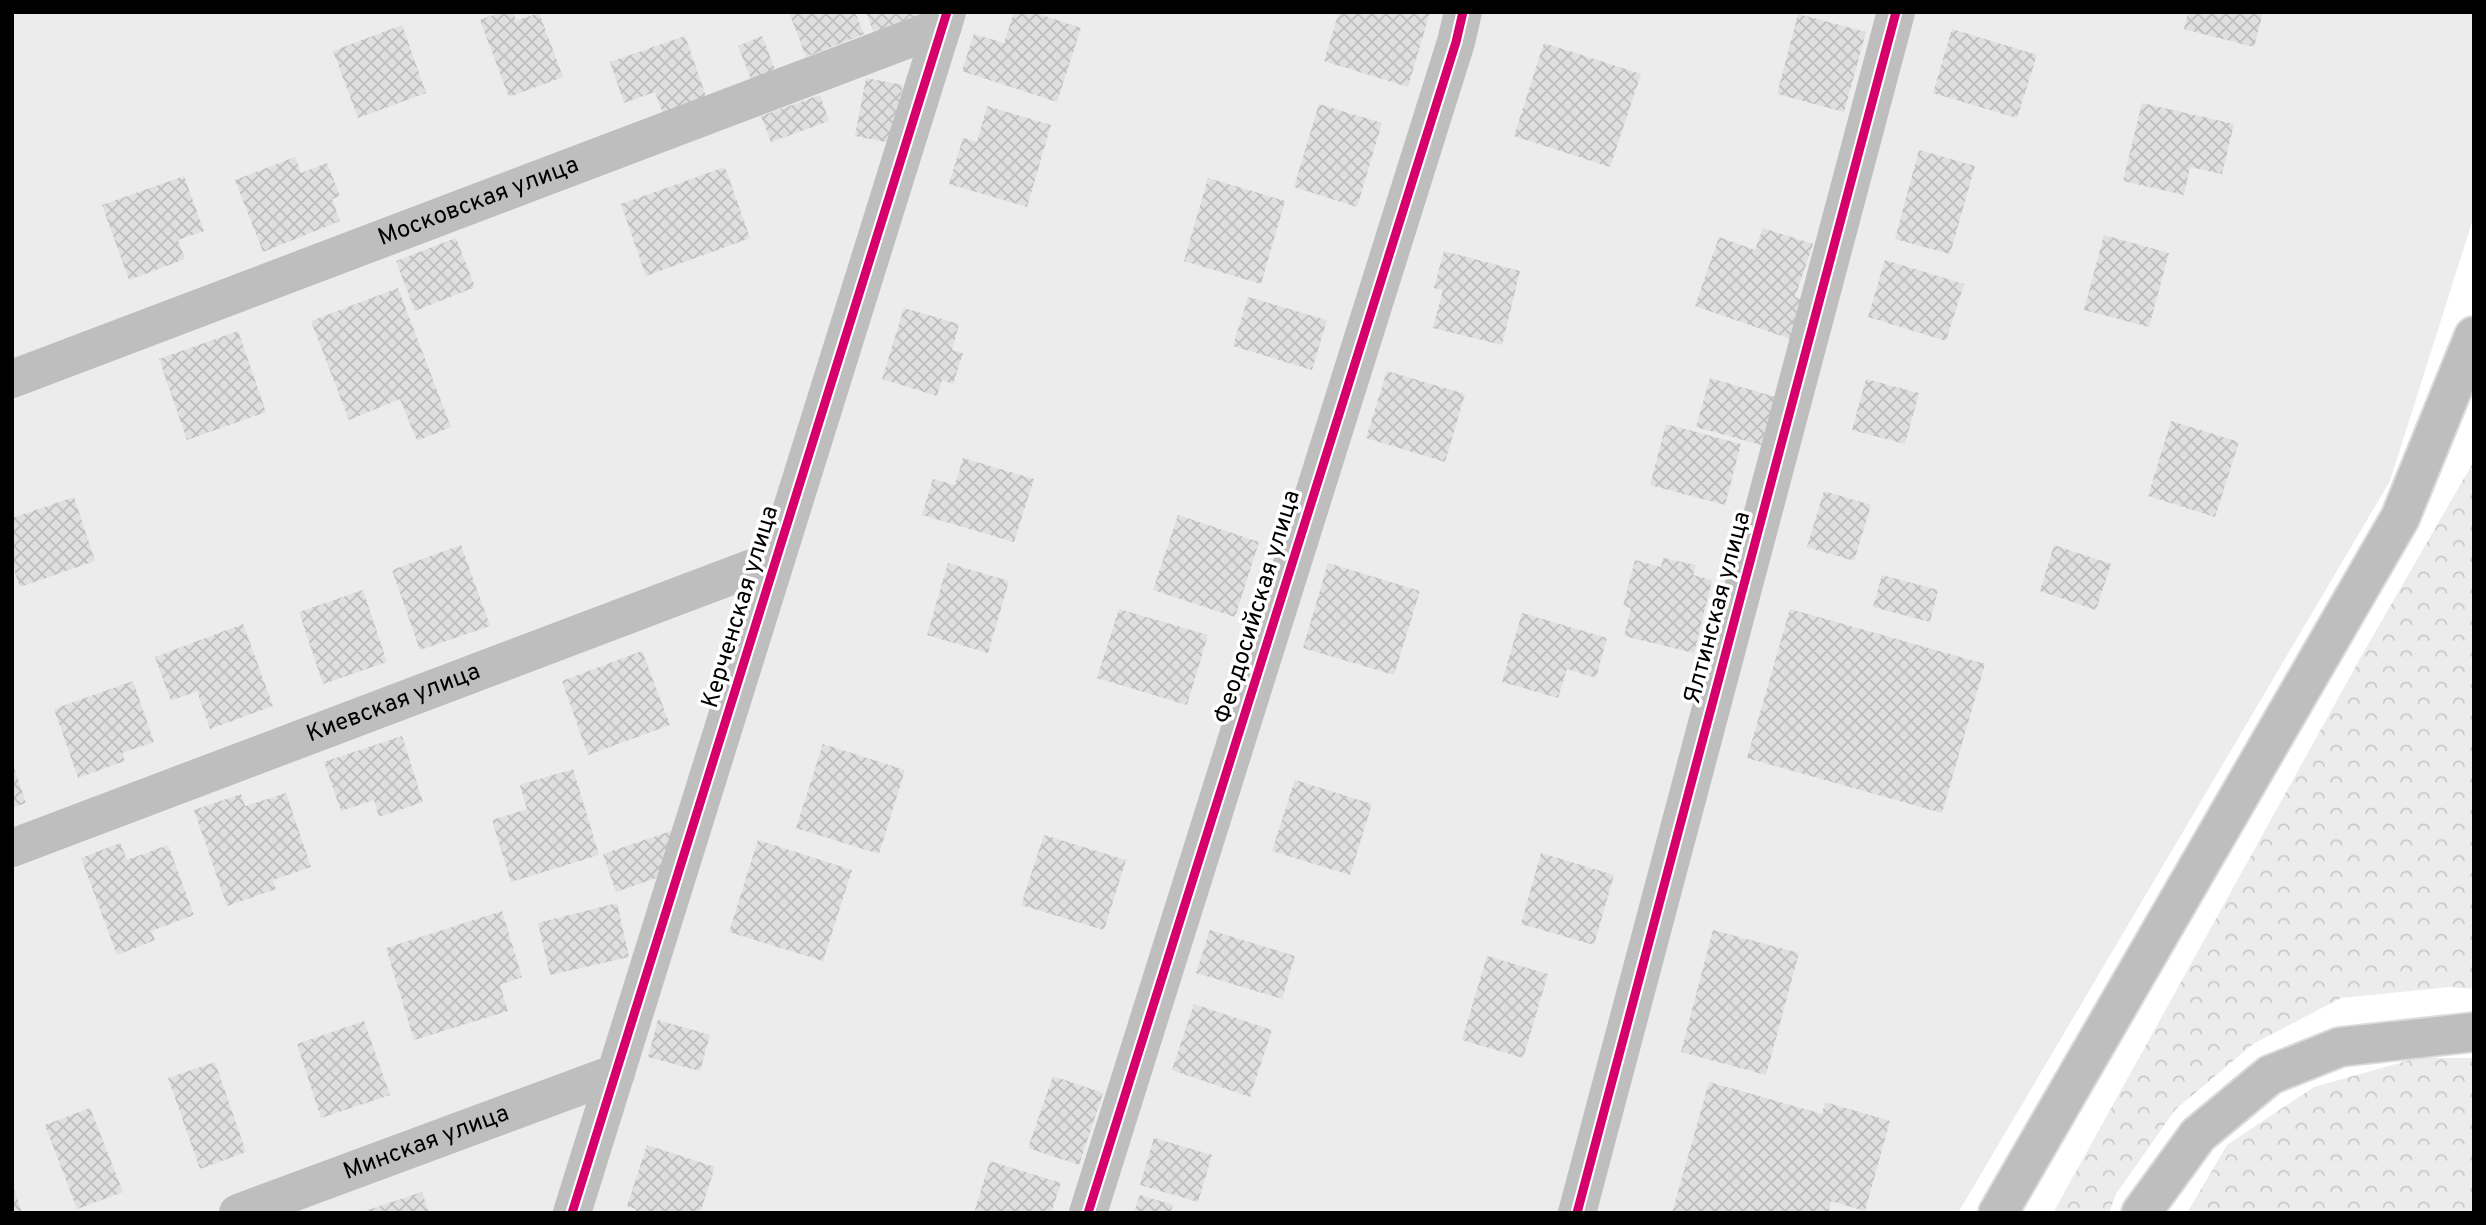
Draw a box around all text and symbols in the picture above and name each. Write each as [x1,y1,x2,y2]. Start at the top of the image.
street label: Московская улица [374,150,583,254]
street label: Феодосийская улица [1208,487,1308,727]
street label: Керченская улица [696,502,786,712]
street label: Ялтинская улица [1678,508,1758,708]
street label: Киевская улица [303,657,485,750]
street label: Минская улица [339,1099,514,1188]

